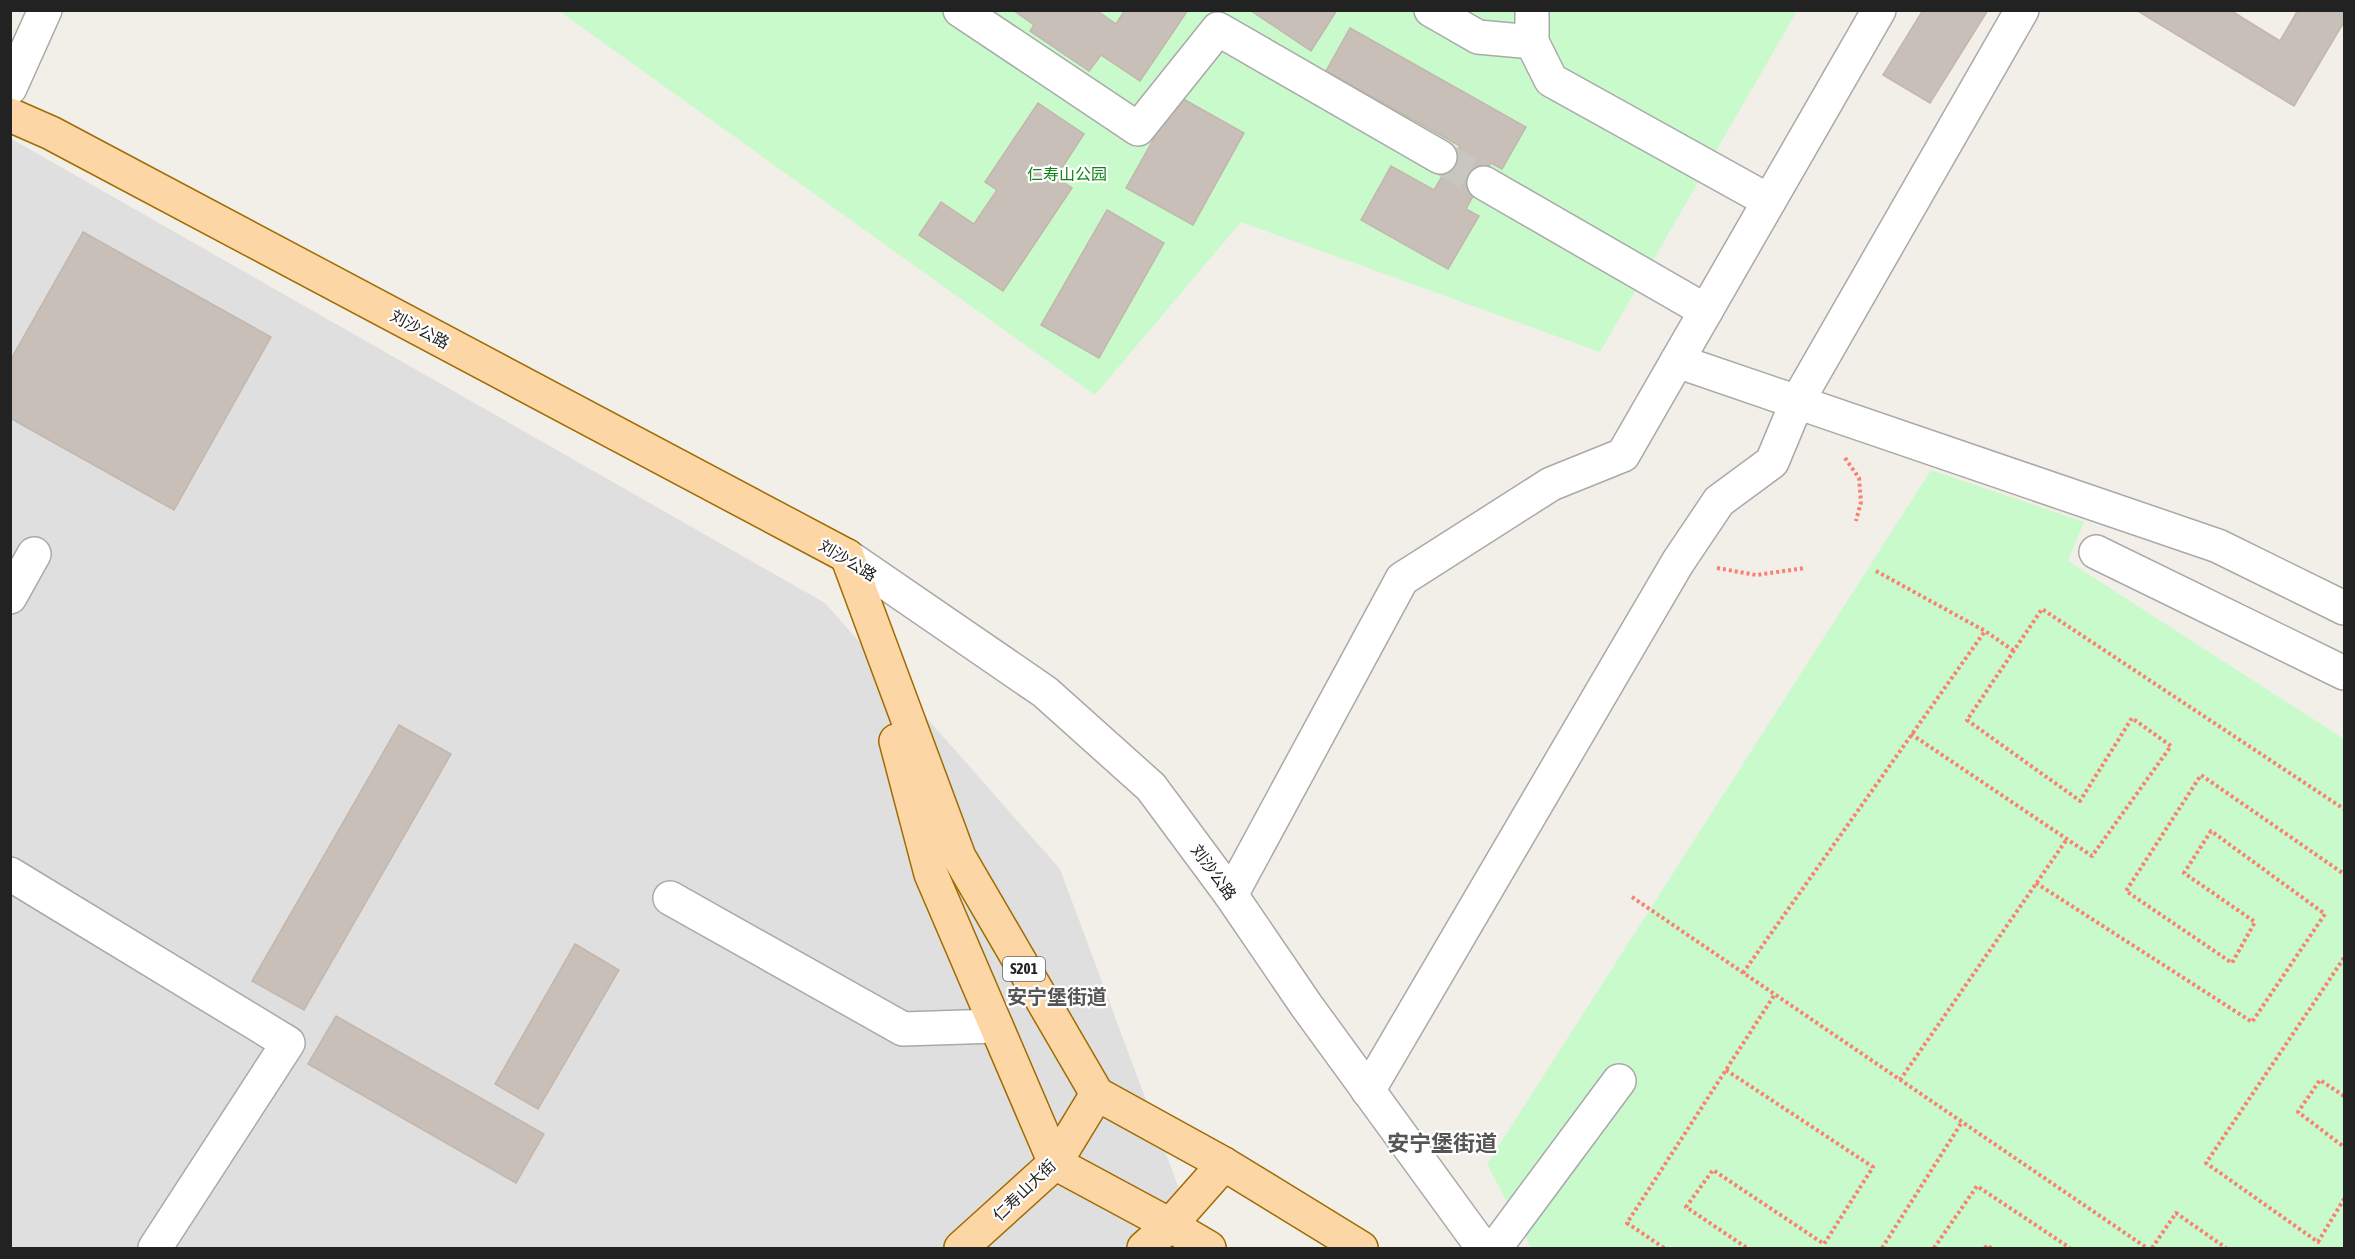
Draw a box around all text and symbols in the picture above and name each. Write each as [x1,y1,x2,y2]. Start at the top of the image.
park label: 仁寿山公园 [1027,165,1107,183]
street label: 刘沙公路 [388,306,452,352]
street label: 刘沙公路 [816,536,880,584]
street label: 刘沙公路 [1188,841,1240,903]
road number: S201 [1003,957,1045,981]
district label: 安宁堡街道 [1007,985,1107,1008]
district label: 安宁堡街道 [1387,1130,1497,1156]
street label: 仁寿山大街 [989,1156,1059,1224]

